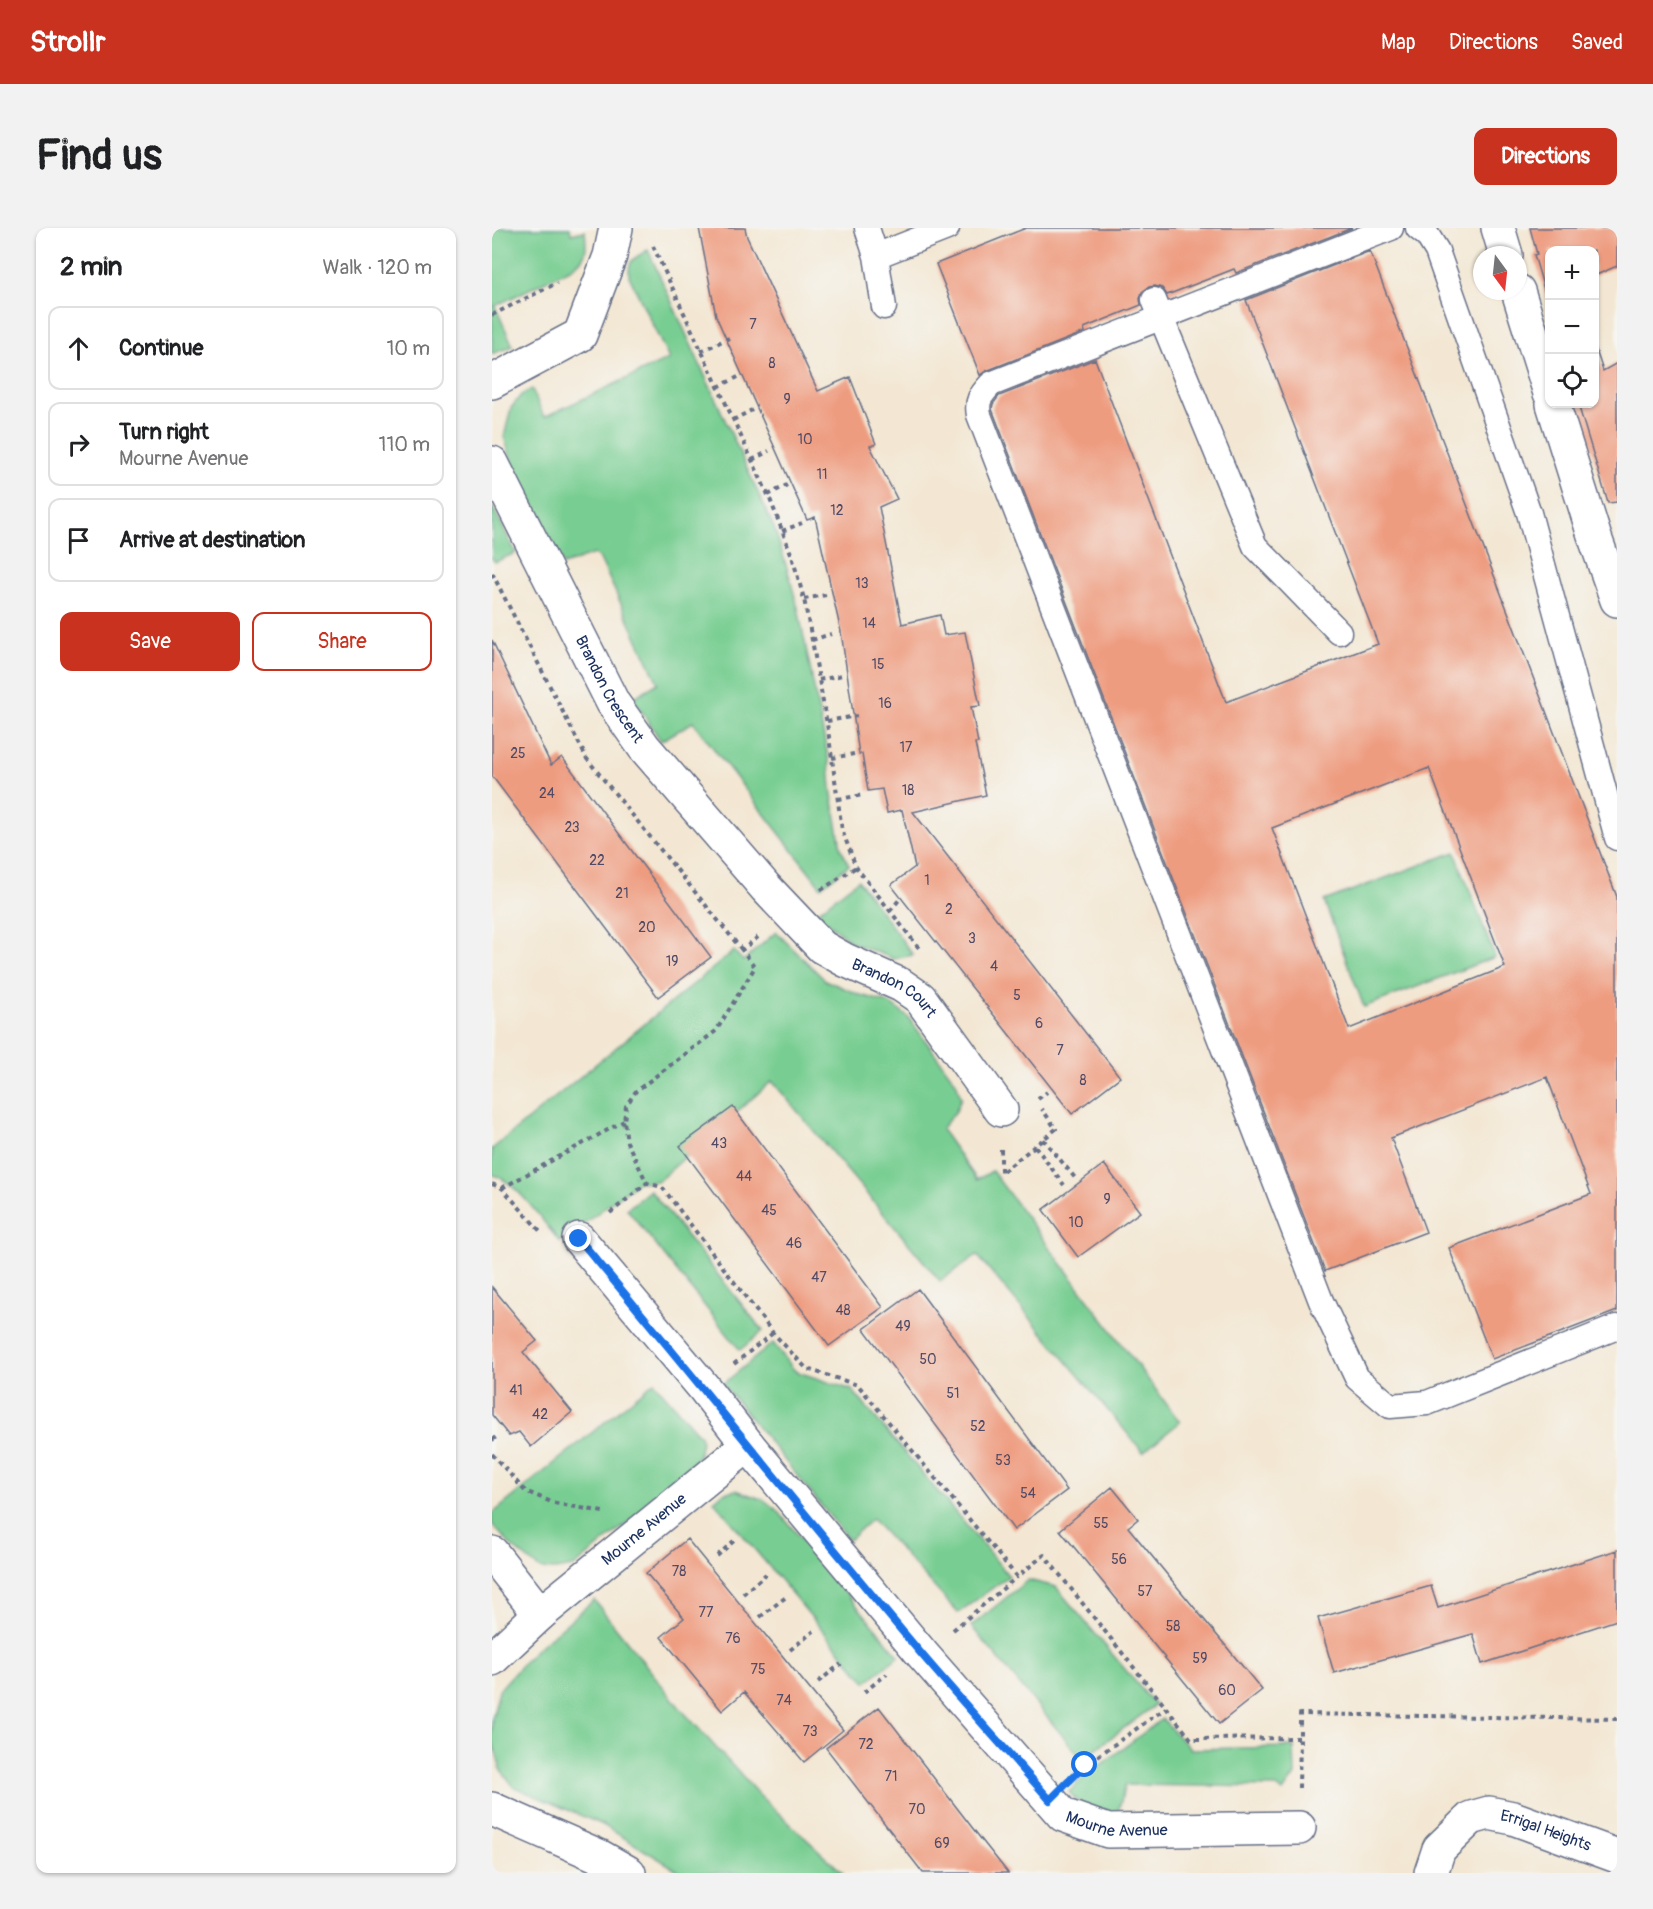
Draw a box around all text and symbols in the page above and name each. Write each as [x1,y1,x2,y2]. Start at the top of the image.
text: Strollr [30,25,105,60]
text: Map [1381,29,1416,56]
text: Directions [1449,29,1538,56]
text: Saved [1571,29,1623,56]
button: Directions [1474,128,1617,185]
text: Find us [36,130,162,182]
north arrow [1473,246,1527,300]
map controls [1545,246,1599,408]
button: + [1545,246,1599,300]
text: 2 min [60,251,122,283]
text: Walk · 120 m [323,255,432,280]
button: − [1545,300,1599,354]
house number: 7 [749,316,757,333]
icon: ahead [62,332,95,365]
text: Continue [119,334,203,362]
text: 10 m [386,336,430,361]
button: locate [1545,354,1599,408]
house number: 8 [768,355,776,372]
house number: 9 [783,391,791,408]
text: Turn right [119,418,209,446]
icon: right [62,428,95,461]
house number: 10 [797,431,813,448]
text: 110 m [379,432,430,457]
text: Mourne Avenue [119,446,248,471]
house number: 11 [817,466,827,483]
house number: 12 [830,502,844,519]
icon: arrive [62,524,95,557]
text: Arrive at destination [119,526,305,554]
house number: 13 [855,575,869,592]
button: Save [60,612,240,671]
button: Share [252,612,432,671]
house number: 14 [862,615,876,632]
street label: Brandon Crescent [571,632,648,747]
house number: 15 [871,656,885,673]
house number: 16 [878,695,892,712]
house number: 17 [900,739,913,756]
house number: 25 [510,745,526,762]
house number: 18 [902,782,914,799]
house number: 24 [539,785,555,802]
house number: 23 [564,819,580,836]
house number: 22 [589,852,605,869]
house number: 1 [924,872,930,889]
house number: 21 [615,885,629,902]
house number: 2 [945,901,953,918]
house number: 20 [638,919,656,936]
house number: 3 [968,930,976,947]
house number: 19 [666,953,678,970]
street label: Brandon Court [848,954,941,1022]
house number: 4 [990,958,998,975]
house number: 5 [1013,987,1021,1004]
house number: 6 [1035,1015,1043,1032]
house number: 7 [1056,1042,1064,1059]
house number: 8 [1079,1072,1087,1089]
house number: 43 [711,1135,727,1152]
house number: 44 [736,1168,752,1185]
house number: 9 [1103,1191,1111,1208]
house number: 45 [761,1202,777,1219]
house number: 10 [1068,1214,1084,1231]
route end [565,1225,591,1251]
house number: 46 [786,1235,802,1252]
house number: 47 [811,1269,827,1286]
house number: 48 [835,1302,851,1319]
house number: 49 [895,1318,911,1335]
house number: 50 [919,1351,937,1368]
house number: 41 [509,1382,523,1399]
house number: 51 [946,1385,960,1402]
house number: 42 [532,1406,548,1423]
house number: 52 [970,1418,986,1435]
house number: 53 [995,1452,1011,1469]
house number: 54 [1020,1485,1036,1502]
street label: Mourne Avenue [598,1489,691,1570]
house number: 55 [1093,1515,1109,1532]
house number: 56 [1111,1551,1127,1568]
house number: 78 [672,1563,686,1580]
house number: 57 [1138,1583,1153,1600]
house number: 77 [699,1604,714,1621]
house number: 58 [1166,1618,1180,1635]
house number: 76 [725,1630,741,1647]
house number: 59 [1193,1650,1207,1667]
house number: 75 [751,1661,766,1678]
house number: 60 [1218,1682,1236,1699]
house number: 74 [776,1692,792,1709]
house number: 73 [802,1723,818,1740]
house number: 72 [858,1736,874,1753]
route start [1071,1751,1097,1777]
house number: 71 [885,1768,897,1785]
house number: 70 [909,1801,925,1818]
street label: Errigal Heights [1499,1806,1594,1856]
street label: Mourne Avenue [1063,1807,1168,1841]
house number: 69 [934,1835,950,1852]

